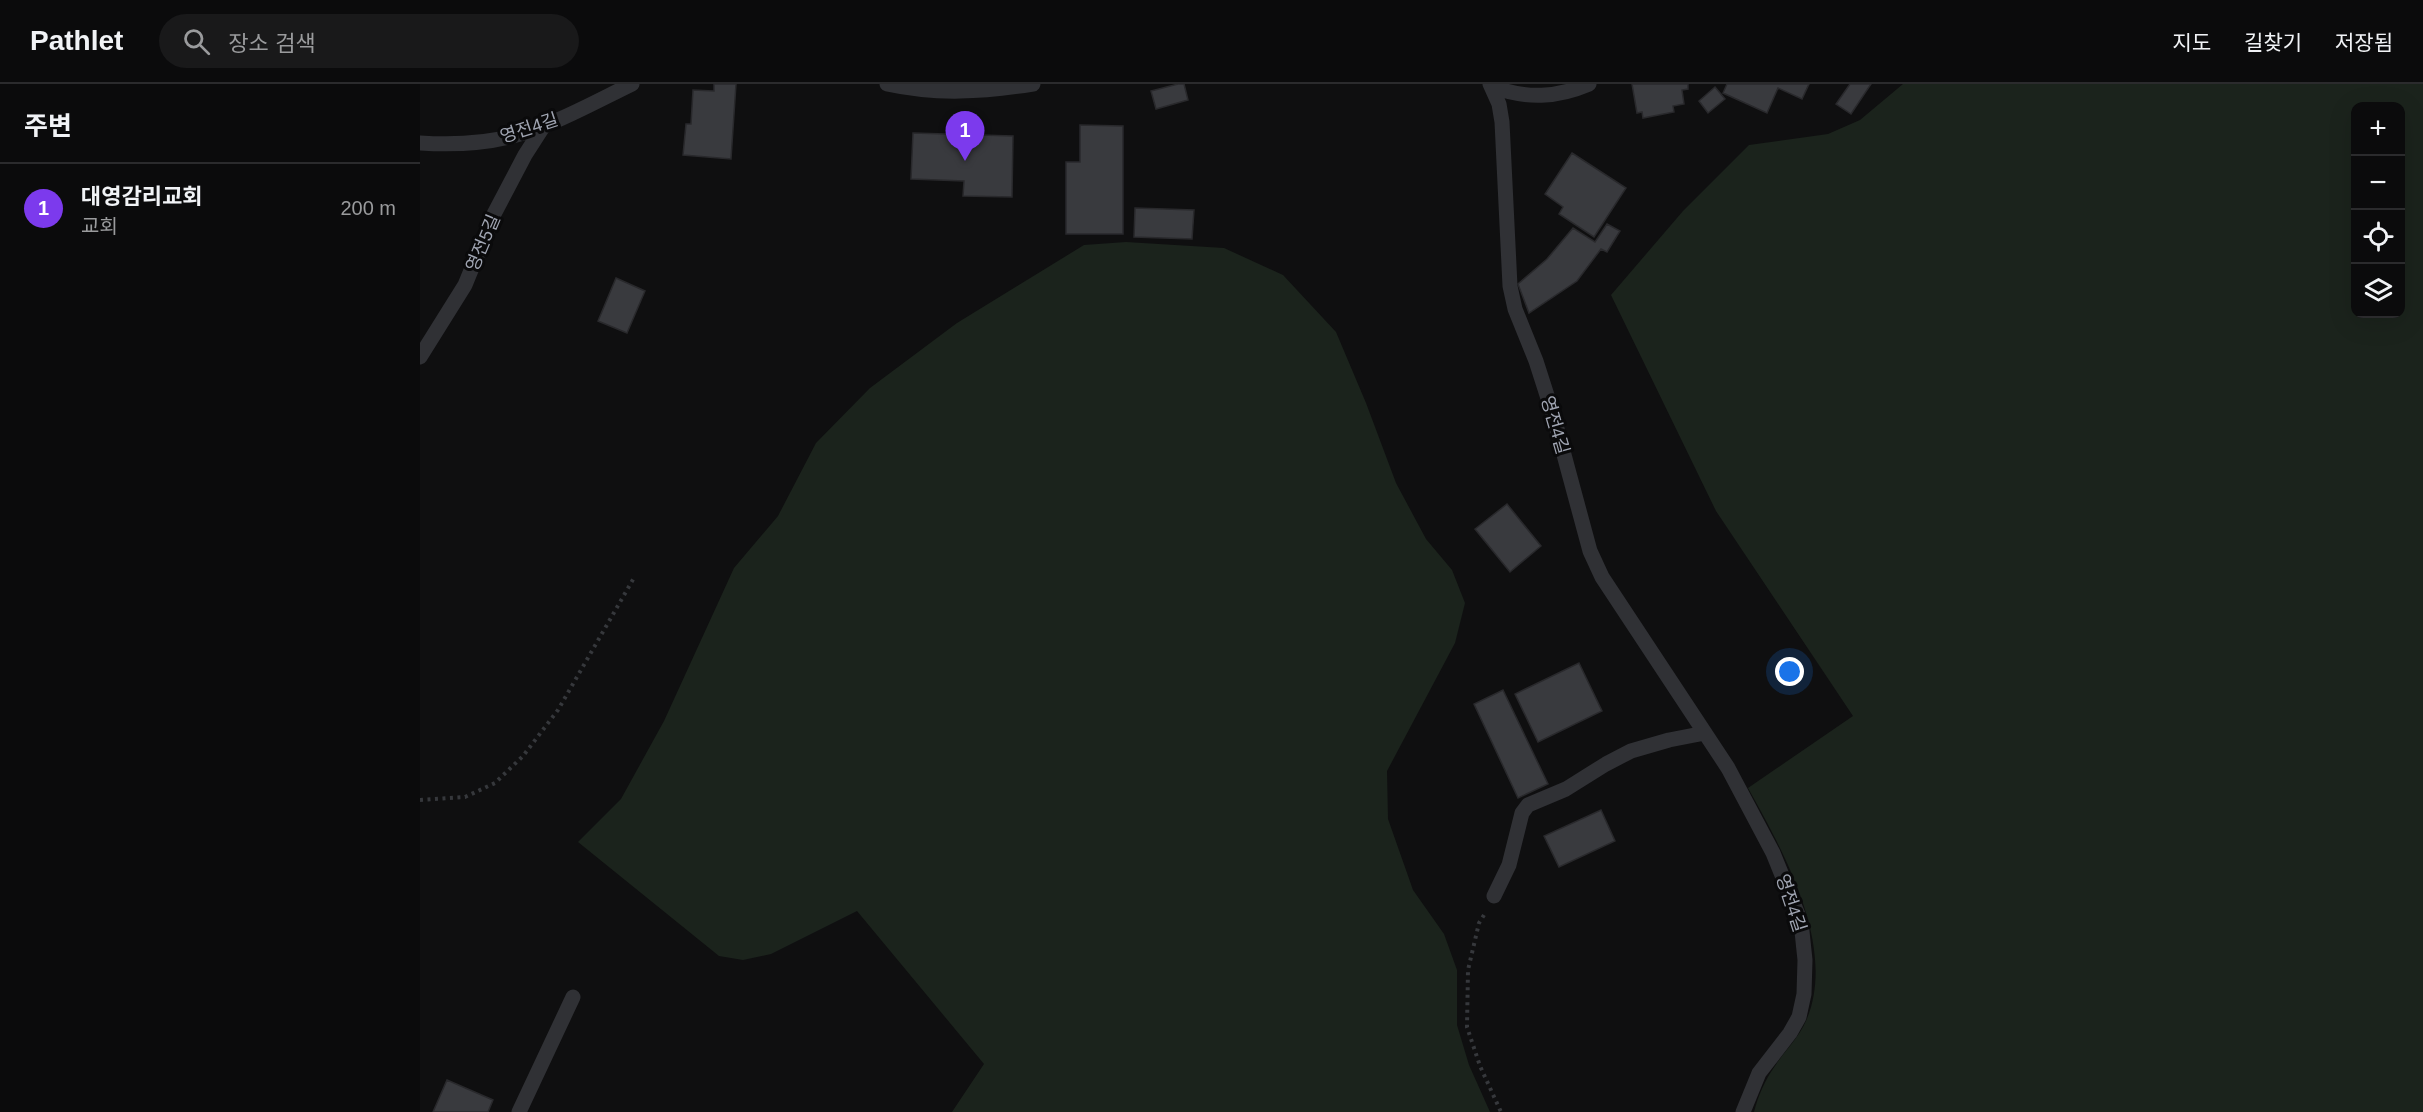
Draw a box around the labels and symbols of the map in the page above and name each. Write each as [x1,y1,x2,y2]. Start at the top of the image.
street label: 영전4길 [498,109,560,147]
pin: 1 [946,112,984,161]
street label: 영전5길 [462,212,504,274]
street label: 영전4길 [1537,394,1573,456]
your location [1775,657,1804,686]
street label: 영전4길 [1772,872,1810,934]

